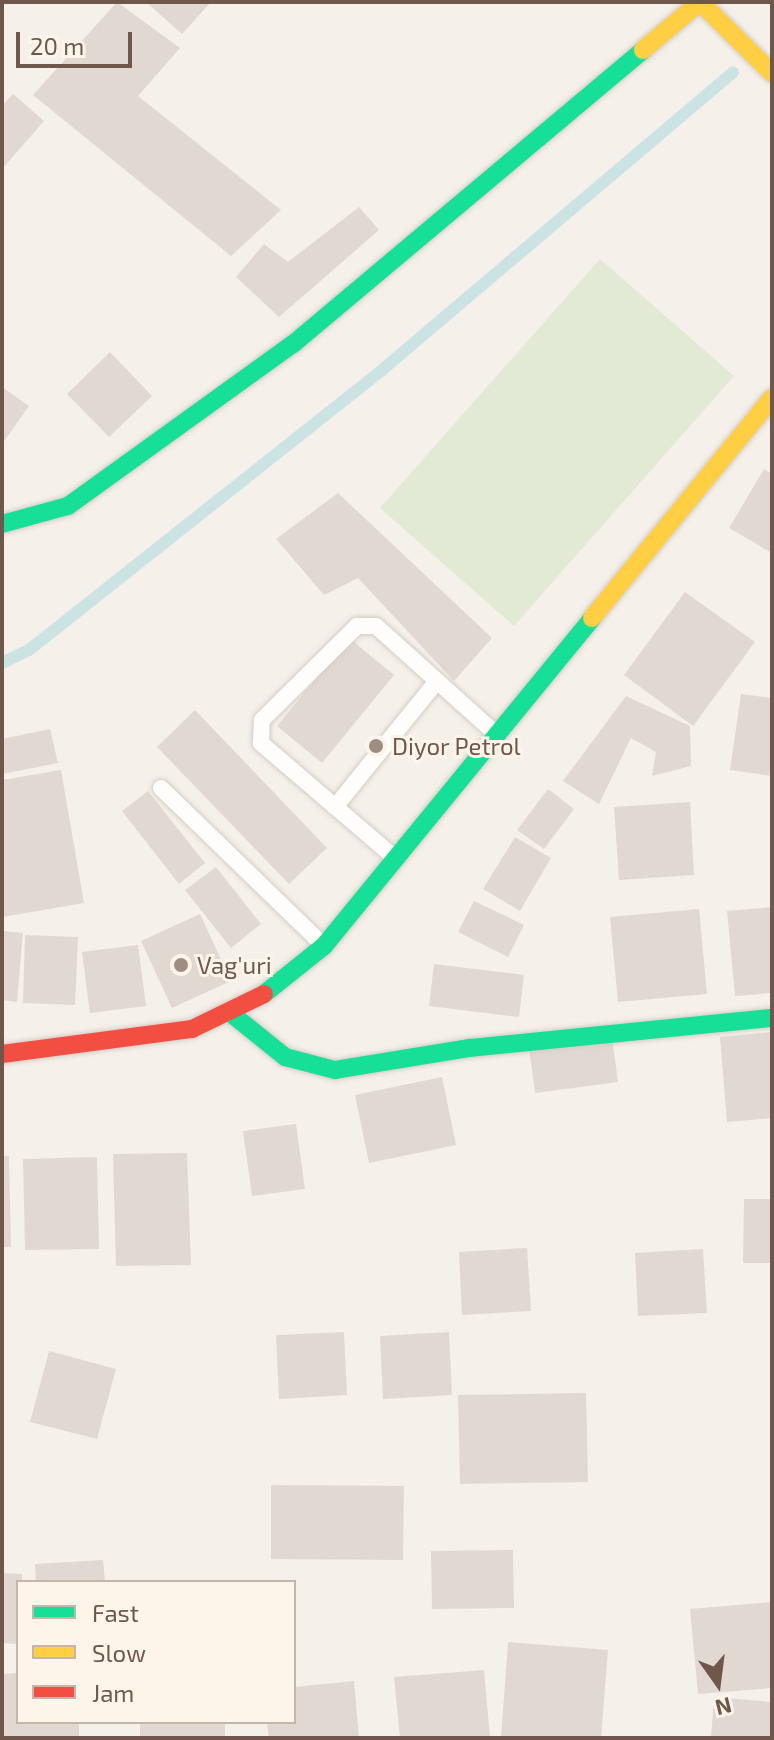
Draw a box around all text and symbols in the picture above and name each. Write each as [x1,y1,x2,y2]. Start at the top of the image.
scale bar [20,16,136,66]
text: 20 m [30,31,84,60]
place label: Diyor Petrol [392,732,521,760]
marker: Diyor Petrol [367,737,385,755]
place label: Vag'uri [197,951,272,979]
marker: Vag'uri [172,956,190,974]
legend [16,1580,296,1724]
text: Fast [92,1598,139,1627]
text: Slow [92,1638,146,1667]
north arrow [678,1644,758,1724]
text: Jam [92,1678,134,1707]
text: N [713,1693,735,1722]

